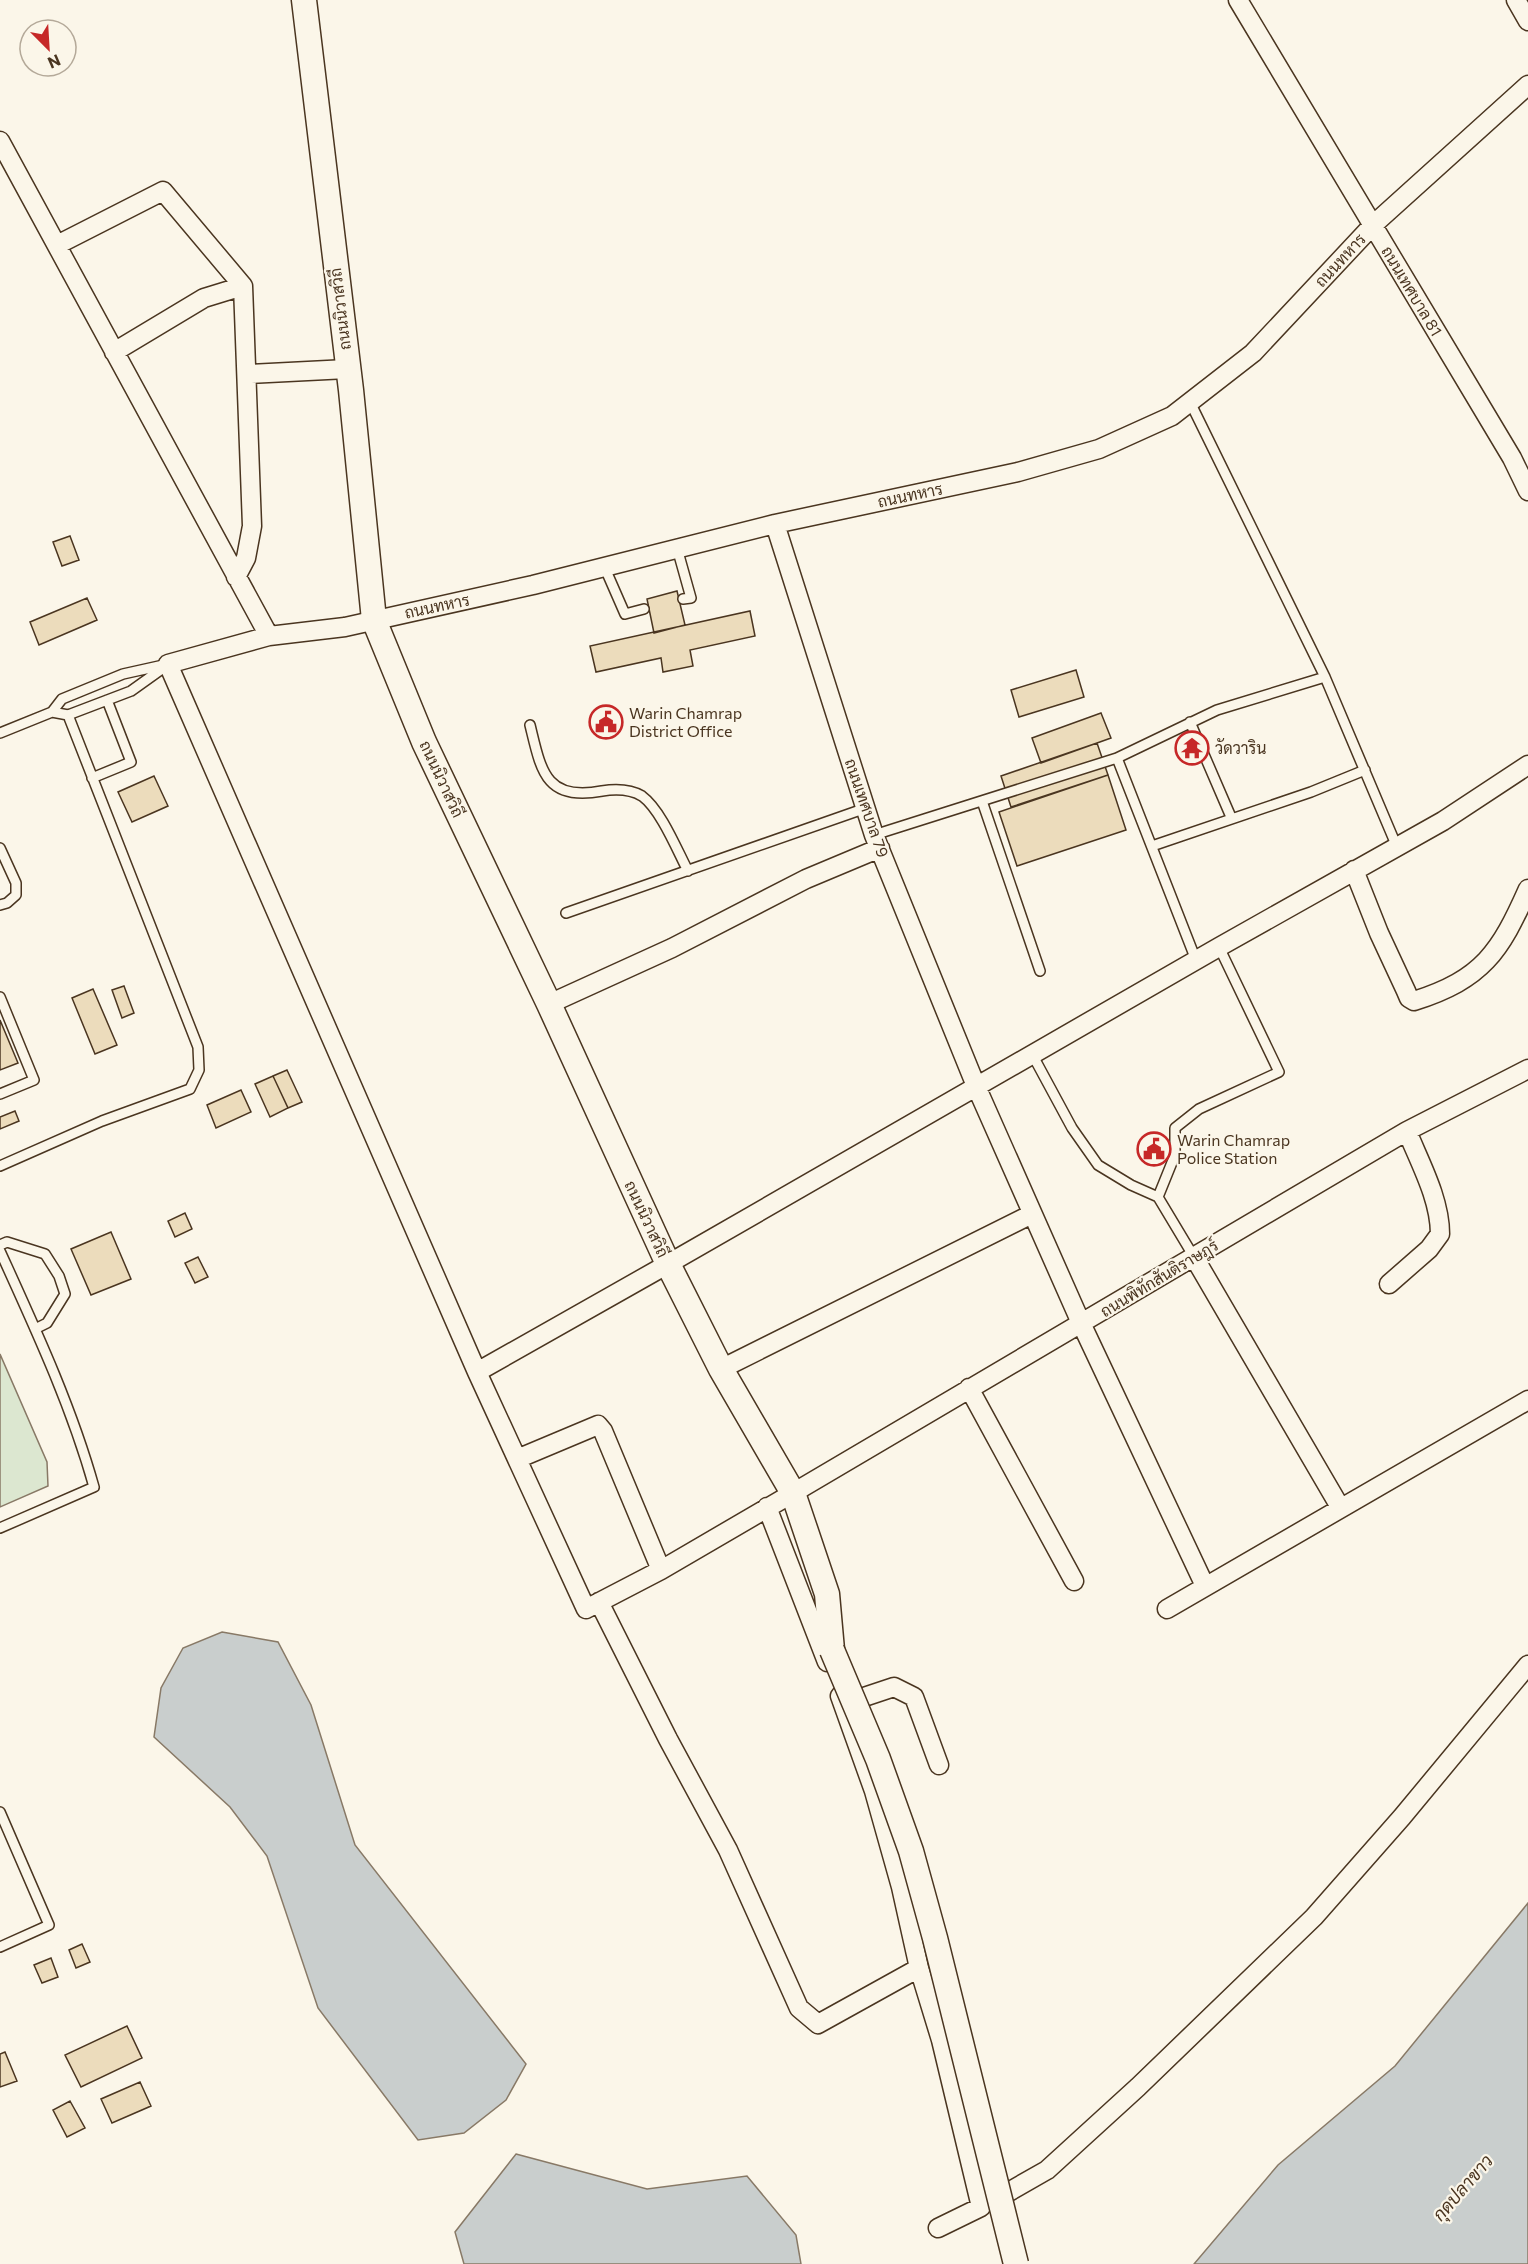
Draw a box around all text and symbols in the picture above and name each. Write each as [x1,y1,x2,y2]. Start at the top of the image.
north arrow [18,18,78,78]
text: N [45,51,64,73]
street label: ถนนทหาร [1310,229,1369,290]
street label: ถนนเทศบาล 81 [1378,242,1447,339]
street label: ถนนนิวาสวิถี [324,267,354,351]
street label: ถนนทหาร [876,478,944,511]
street label: ถนนทหาร [403,589,471,622]
place label: Warin Chamrap District Office [629,703,742,740]
public building icon: Warin Chamrap District Office [588,704,624,740]
temple icon: วัดวาริน [1174,730,1210,766]
street label: ถนนนิวาสวิถี [416,737,469,820]
place label: วัดวาริน [1215,738,1267,757]
street label: ถนนเทศบาล 79 [842,756,893,860]
place label: Warin Chamrap Police Station [1177,1130,1290,1167]
public building icon: Warin Chamrap Police Station [1136,1131,1172,1167]
street label: ถนนนิวาสวิถี [621,1177,674,1260]
street label: ถนนพิทักสันติราษฎร์ [1095,1233,1222,1322]
water label: กุดปลาขาว [1427,2150,1499,2226]

